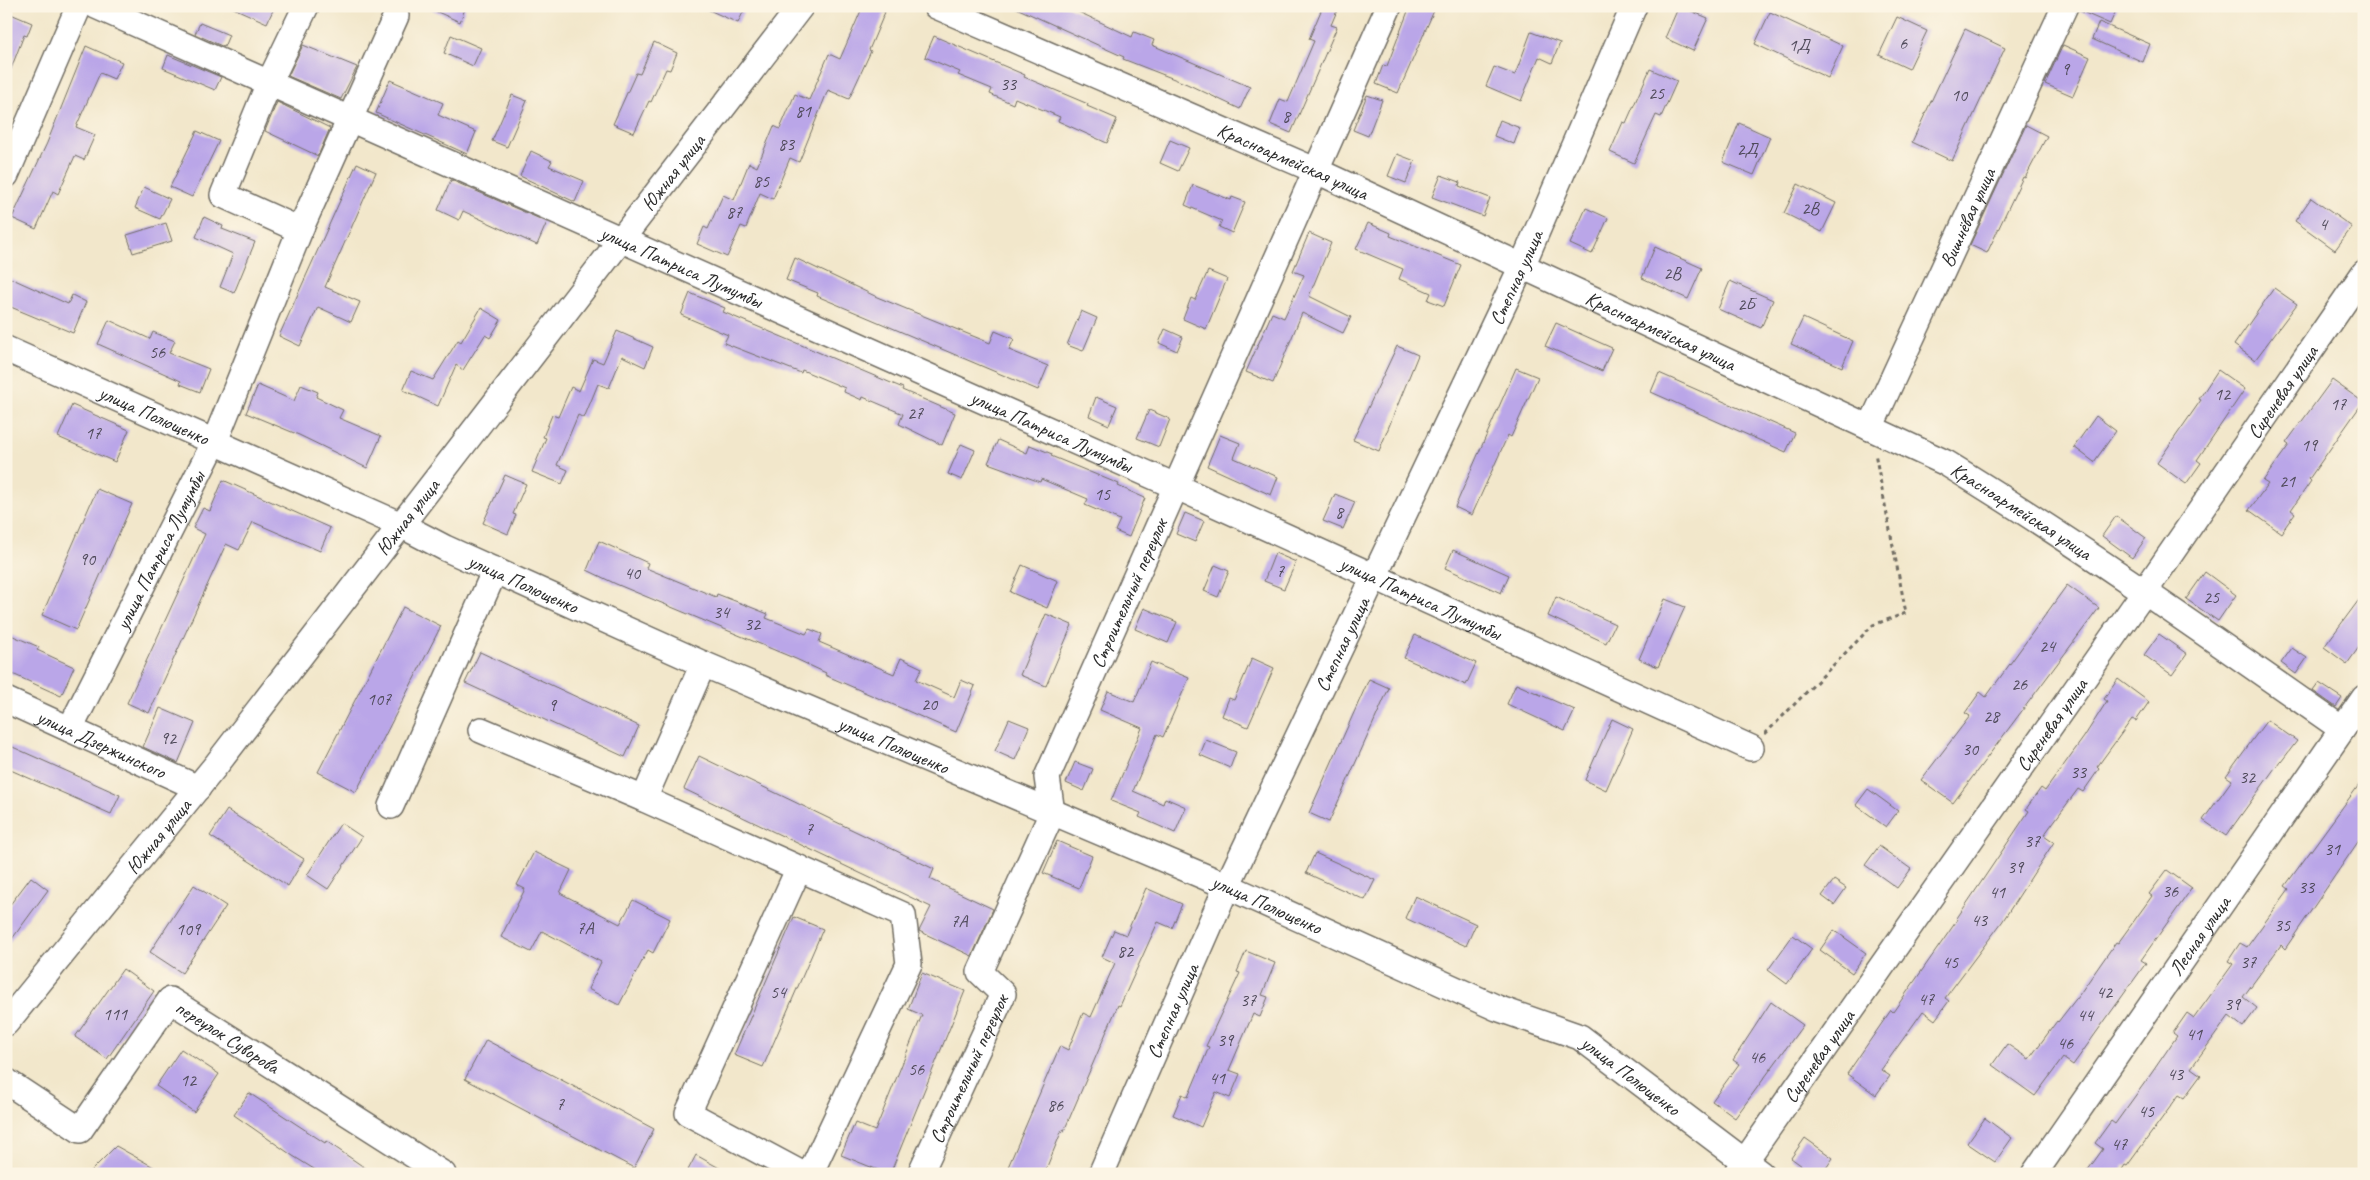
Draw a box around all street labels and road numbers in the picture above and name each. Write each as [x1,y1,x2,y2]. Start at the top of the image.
street label: Красноармейская улица [1213,117,1374,207]
street label: Южная улица [636,128,712,216]
street label: Вишнёвая улица [1934,162,2002,271]
street label: улица Патриса Лумумбы [596,220,767,314]
street label: Степная улица [1484,225,1550,329]
street label: Красноармейская улица [1581,285,1741,377]
street label: Сиреневая улица [2242,339,2325,444]
street label: улица Полющенко [94,380,213,451]
street label: улица Патриса Лумумбы [966,384,1138,479]
street label: Красноармейская улица [1946,457,2098,567]
street label: улица Патриса Лумумбы [110,466,211,635]
street label: Южная улица [370,472,446,560]
street label: Строительный переулок [1085,513,1174,672]
street label: улица Полющенко [463,548,583,620]
street label: улица Патриса Лумумбы [1335,550,1506,646]
street label: Степная улица [1309,592,1376,696]
street label: Сиреневая улица [2010,672,2094,776]
street label: улица Дзержинского [32,704,170,785]
street label: улица Полющенко [833,710,953,780]
street label: Южная улица [120,792,198,879]
street label: улица Полющенко [1207,869,1326,941]
street label: Лесная улица [2163,890,2237,981]
street label: Степная улица [1141,958,1205,1062]
street label: Строительный переулок [924,989,1015,1147]
street label: переулок Суворова [171,995,285,1080]
street label: Сиреневая улица [1778,1003,1861,1108]
street label: улица Полющенко [1575,1030,1686,1122]

